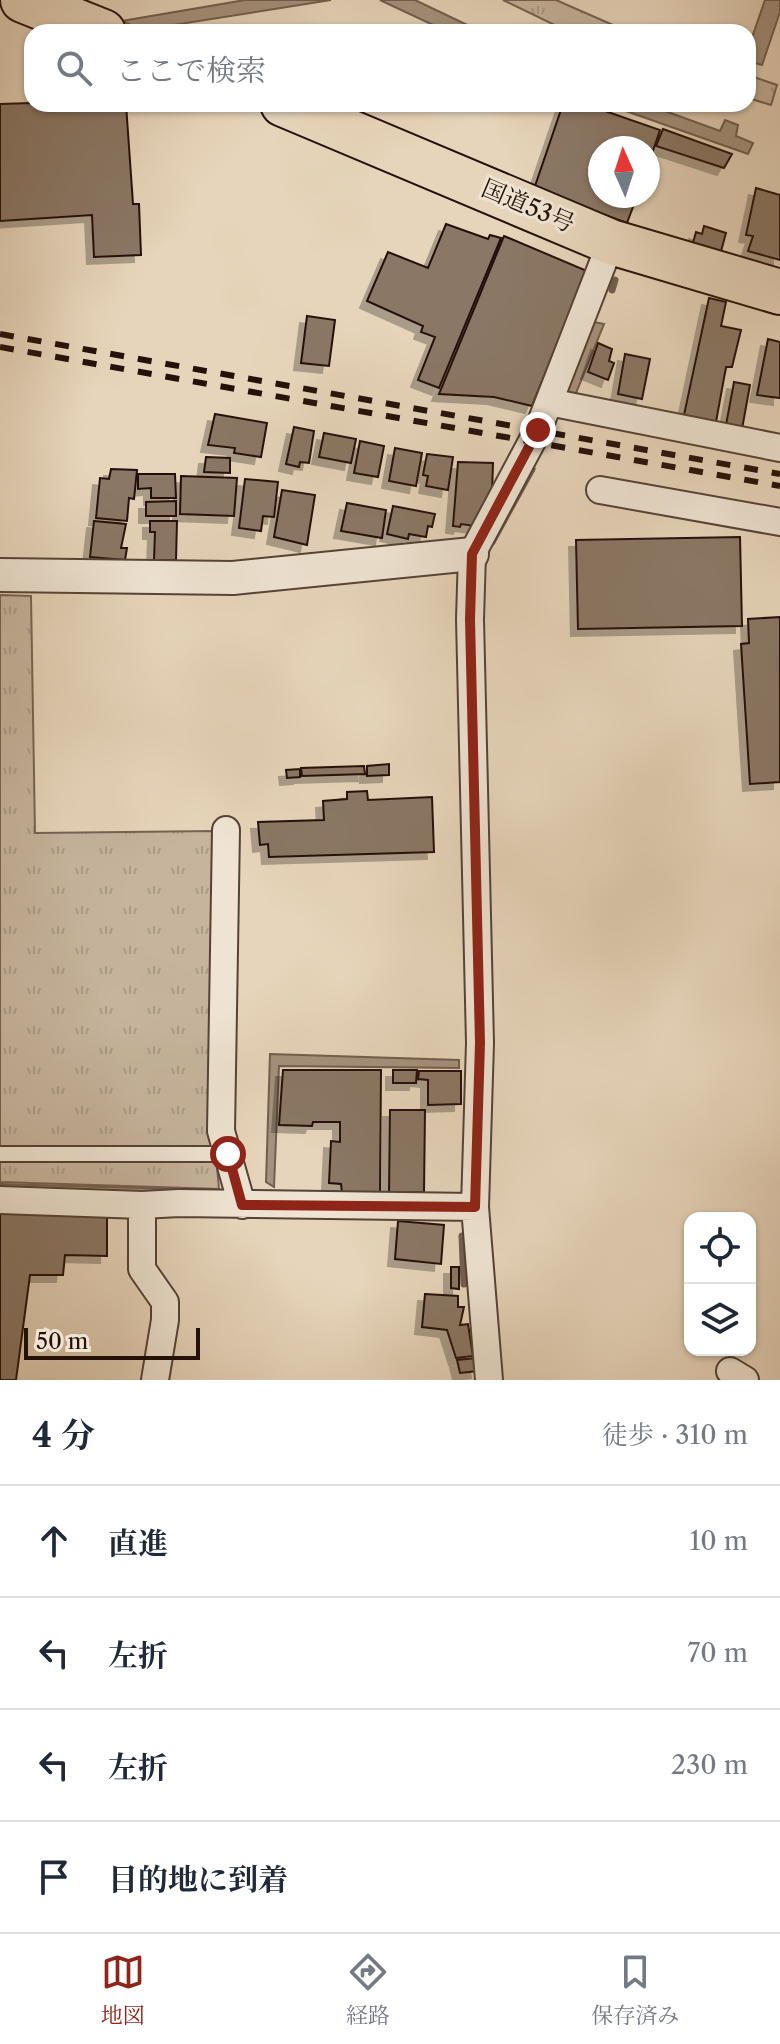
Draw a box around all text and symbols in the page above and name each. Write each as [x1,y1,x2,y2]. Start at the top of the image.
search box [24,24,756,112]
icon: search [52,46,96,90]
text: ここで検索 [116,52,266,89]
north arrow [588,136,660,208]
street label: 国道53号 [477,173,579,238]
route end [520,412,556,448]
route start [210,1136,246,1172]
map controls [684,1212,756,1356]
button: locate [684,1212,756,1284]
button: layers [684,1284,756,1356]
scale bar [24,1324,200,1360]
text: 50 m [36,1328,88,1355]
text: 4 分 [32,1414,95,1456]
text: 徒歩 · 310 m [602,1419,748,1451]
icon: ahead [32,1519,76,1563]
text: 直進 [108,1525,168,1562]
text: 10 m [689,1525,748,1557]
icon: left [32,1631,76,1675]
text: 左折 [108,1637,168,1674]
text: 70 m [688,1637,748,1669]
icon: left [32,1743,76,1787]
text: 左折 [108,1749,168,1786]
text: 230 m [671,1749,748,1781]
icon: arrive [32,1855,76,1899]
text: 目的地に到着 [108,1861,288,1898]
tab: 地図 [101,1950,145,2029]
tab: 経路 [346,1950,390,2029]
tab: 保存済み [591,1950,679,2029]

